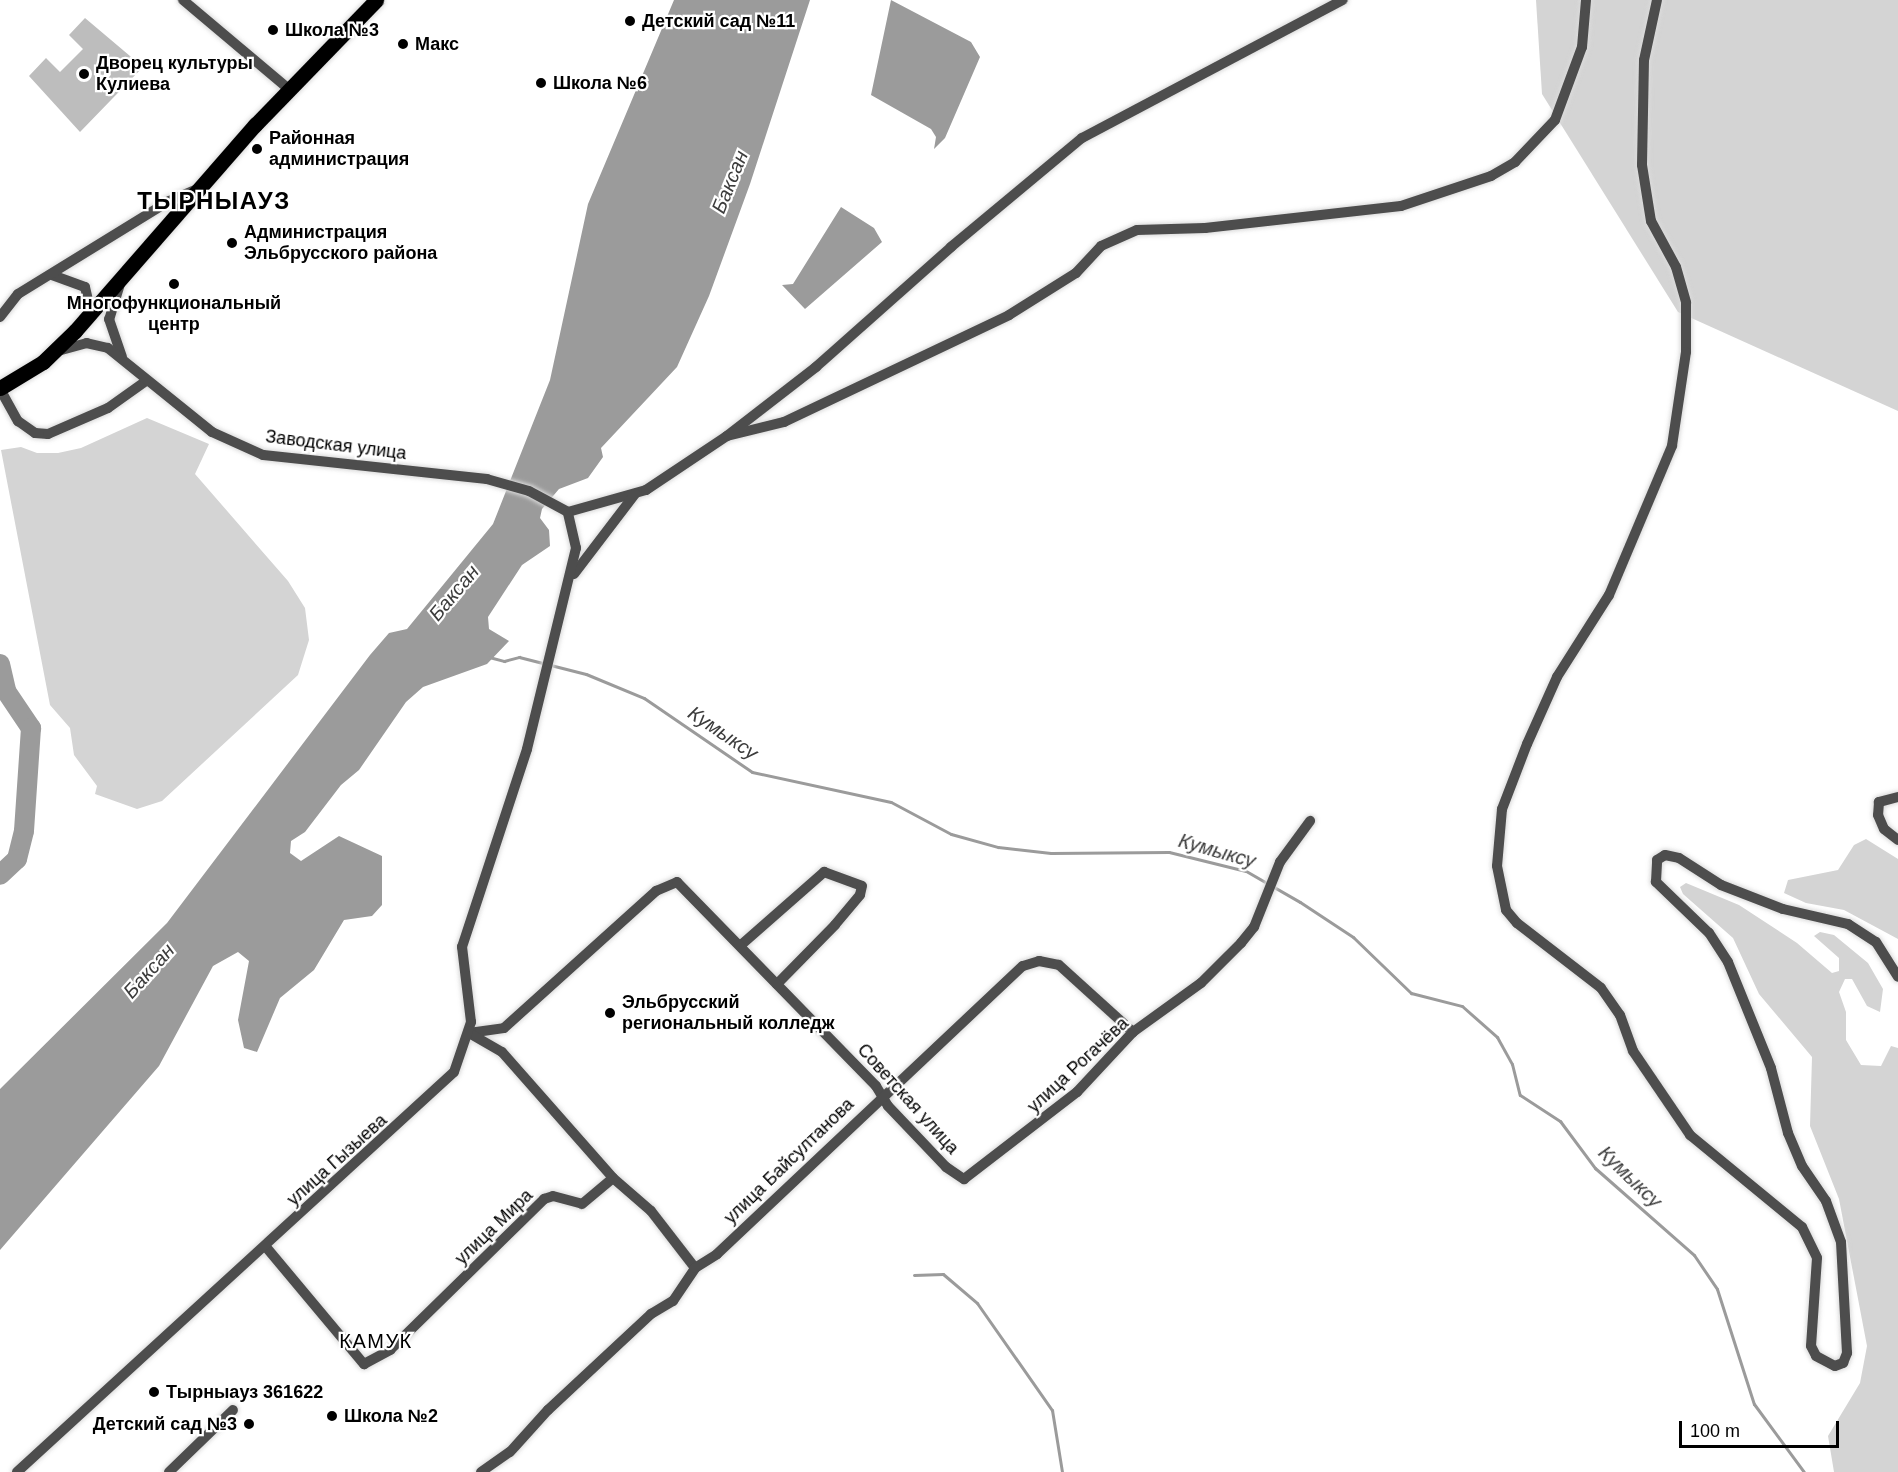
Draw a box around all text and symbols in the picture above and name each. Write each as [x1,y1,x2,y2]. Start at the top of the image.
place label: Детский сад №11 [642,10,795,32]
marker: Детский сад №11 [623,14,637,28]
place label: Школа №3 [285,19,379,41]
marker: Школа №3 [266,23,280,37]
place label: Макс [415,33,459,55]
marker: Макс [396,37,410,51]
place label: Дворец культуры Кулиева [96,53,253,96]
marker: Дворец культуры Кулиева [77,67,91,81]
place label: Школа №6 [553,72,647,94]
marker: Школа №6 [534,76,548,90]
place label: Районная администрация [269,128,409,170]
marker: Районная администрация [250,142,264,156]
water label: Баксан [707,147,753,217]
district label: ТЫРНЫАУЗ [137,187,291,215]
place label: Администрация Эльбрусского района [244,222,437,264]
marker: Администрация Эльбрусского района [225,236,239,250]
marker: Многофункциональный центр [167,277,181,291]
place label: Многофункциональный центр [67,293,281,336]
street label: Заводская улица [264,426,408,464]
water label: Баксан [424,560,484,626]
water label: Кумыксу [684,701,762,765]
water label: Кумыксу [1176,829,1258,873]
water label: Баксан [118,939,180,1003]
place label: Эльбрусский региональный колледж [622,992,834,1034]
marker: Эльбрусский региональный колледж [603,1006,617,1020]
street label: улица Рогачёва [1023,1013,1133,1117]
street label: Советская улица [853,1039,963,1159]
street label: улица Байсултанова [720,1094,858,1228]
street label: улица Гызыева [283,1110,391,1210]
water label: Кумыксу [1593,1141,1667,1213]
street label: улица Мира [451,1185,537,1269]
district label: КАМУК [339,1329,413,1353]
place label: Тырныауз 361622 [166,1381,323,1403]
marker: Тырныауз 361622 [147,1385,161,1399]
place label: Школа №2 [344,1405,438,1427]
marker: Школа №2 [325,1409,339,1423]
scale bar [1682,1409,1842,1447]
place label: Детский сад №3 [93,1413,237,1435]
marker: Детский сад №3 [242,1417,256,1431]
text: 100 m [1690,1421,1740,1441]

